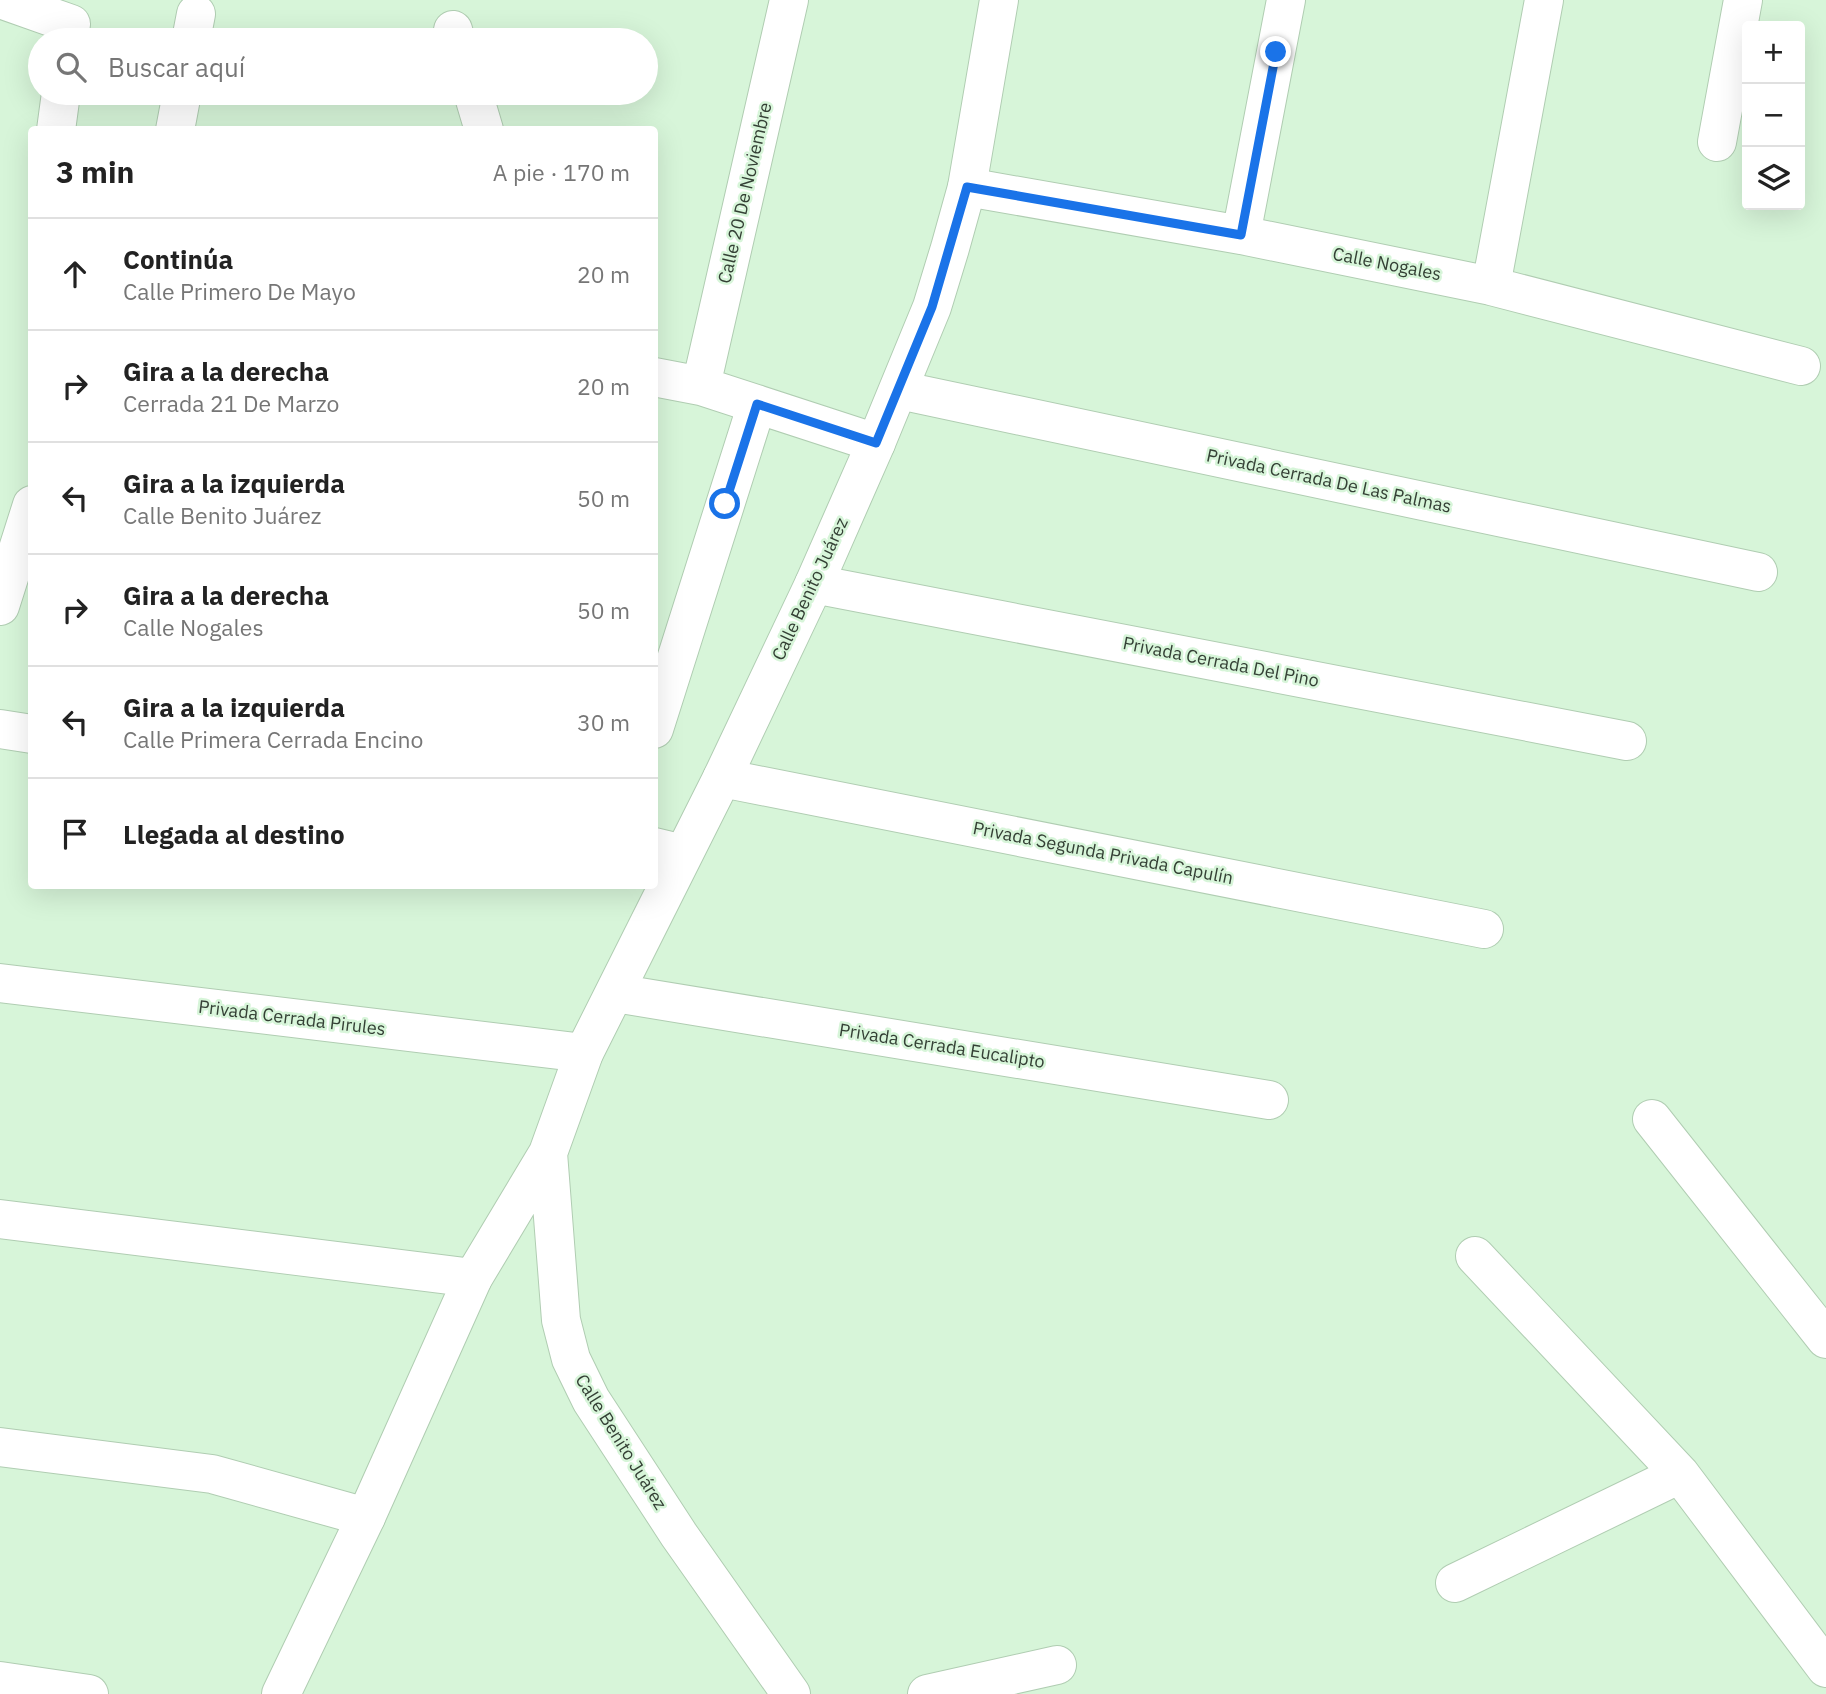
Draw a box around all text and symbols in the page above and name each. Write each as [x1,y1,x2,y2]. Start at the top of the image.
map controls [1742,21,1805,210]
button: + [1742,21,1805,84]
search box [28,28,658,105]
route end [1260,36,1291,67]
icon: search [52,48,90,86]
text: Buscar aquí [108,50,245,84]
button: − [1742,84,1805,147]
street label: Calle 20 De Noviembre [712,100,777,286]
button: layers [1742,147,1805,210]
text: 3 min [56,152,134,191]
text: A pie · 170 m [493,157,630,187]
text: Continúa [123,242,233,276]
street label: Calle Nogales [1331,242,1443,285]
icon: ahead [56,255,94,293]
text: 20 m [577,259,630,289]
text: Calle Primero De Mayo [123,276,356,306]
text: Gira a la derecha [123,354,329,388]
icon: right [56,367,94,405]
text: 20 m [577,371,630,401]
text: Cerrada 21 De Marzo [123,388,339,418]
street label: Privada Cerrada De Las Palmas [1205,443,1454,518]
text: Gira a la izquierda [123,466,345,500]
icon: left [56,479,94,517]
text: 50 m [577,483,630,513]
route start [709,488,740,519]
text: Calle Benito Juárez [123,500,321,530]
street label: Calle Benito Juárez [766,514,853,664]
text: Gira a la derecha [123,578,329,612]
icon: right [56,591,94,629]
text: 50 m [577,595,630,625]
text: Calle Nogales [123,612,264,642]
street label: Privada Cerrada Del Pino [1121,631,1321,692]
text: Gira a la izquierda [123,690,345,724]
icon: left [56,703,94,741]
text: 30 m [577,707,630,737]
text: Calle Primera Cerrada Encino [123,724,423,754]
icon: arrive [56,815,94,853]
street label: Privada Segunda Privada Capulín [971,816,1235,889]
text: Llegada al destino [123,817,345,851]
street label: Privada Cerrada Pirules [197,995,387,1040]
street label: Privada Cerrada Eucalipto [838,1018,1047,1073]
street label: Calle Benito Juárez [571,1370,672,1514]

